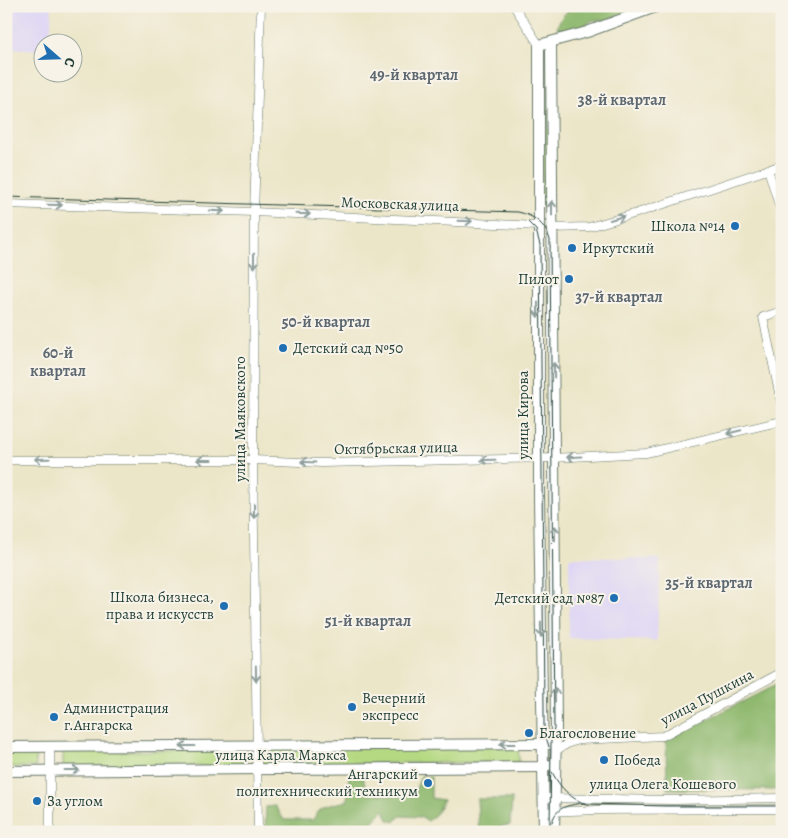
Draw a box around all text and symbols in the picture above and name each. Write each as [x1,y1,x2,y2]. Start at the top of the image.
north arrow [32,32,82,82]
text: С [59,55,80,70]
district label: 49-й квартал [370,64,458,86]
district label: 38-й квартал [578,89,666,111]
street label: Московская улица [341,192,459,216]
one-way arrow [547,200,557,216]
one-way arrow [47,201,63,210]
one-way arrow [209,206,225,216]
one-way arrow [295,210,311,219]
one-way arrow [609,213,625,223]
place label: Школа №14 [651,216,725,236]
one-way arrow [457,217,473,226]
marker: Школа №14 [729,220,741,232]
place label: Иркутский [582,238,654,258]
marker: Иркутский [566,242,578,254]
one-way arrow [249,252,259,269]
place label: Пилот [518,269,559,289]
marker: Пилот [563,273,575,285]
district label: 37-й квартал [575,286,663,308]
one-way arrow [533,301,543,317]
district label: 50-й квартал [282,311,370,333]
place label: Детский сад №50 [293,338,403,358]
district label: 60-й квартал [30,342,86,382]
marker: Детский сад №50 [277,342,289,354]
street label: улица Маяковского [230,356,250,483]
one-way arrow [549,363,559,379]
street label: улица Кирова [513,370,533,461]
one-way arrow [727,428,743,437]
street label: Октябрьская улица [334,437,458,459]
one-way arrow [567,452,583,461]
one-way arrow [34,454,50,464]
one-way arrow [196,455,212,465]
one-way arrow [480,455,496,464]
one-way arrow [301,458,317,467]
one-way arrow [249,502,259,519]
one-way arrow [550,525,560,542]
district label: 35-й квартал [665,572,753,594]
place label: Школа бизнеса, права и искусств [106,587,214,624]
place label: Детский сад №87 [495,588,605,608]
marker: Детский сад №87 [608,592,620,604]
marker: Школа бизнеса, права и искусств [218,600,230,612]
district label: 51-й квартал [325,610,411,632]
one-way arrow [536,621,546,637]
street label: улица Пушкина [656,664,757,730]
one-way arrow [251,665,261,681]
place label: Вечерний экспресс [362,688,426,725]
one-way arrow [550,688,560,704]
place label: Администрация г.Ангарска [63,698,169,735]
marker: Вечерний экспресс [346,701,358,713]
marker: Администрация г.Ангарска [48,711,60,723]
place label: Благословение [539,723,636,743]
marker: Благословение [523,727,535,739]
one-way arrow [499,739,515,749]
one-way arrow [179,741,195,751]
street label: улица Карла Маркса [215,745,347,765]
place label: Победа [614,750,661,770]
marker: Победа [598,754,610,766]
place label: Ангарский политехнический техникум [236,764,418,801]
one-way arrow [64,765,80,775]
street label: улица Олега Кошевого [589,774,736,794]
marker: Ангарский политехнический техникум [422,777,434,789]
place label: За углом [47,791,103,811]
marker: За углом [31,795,43,807]

